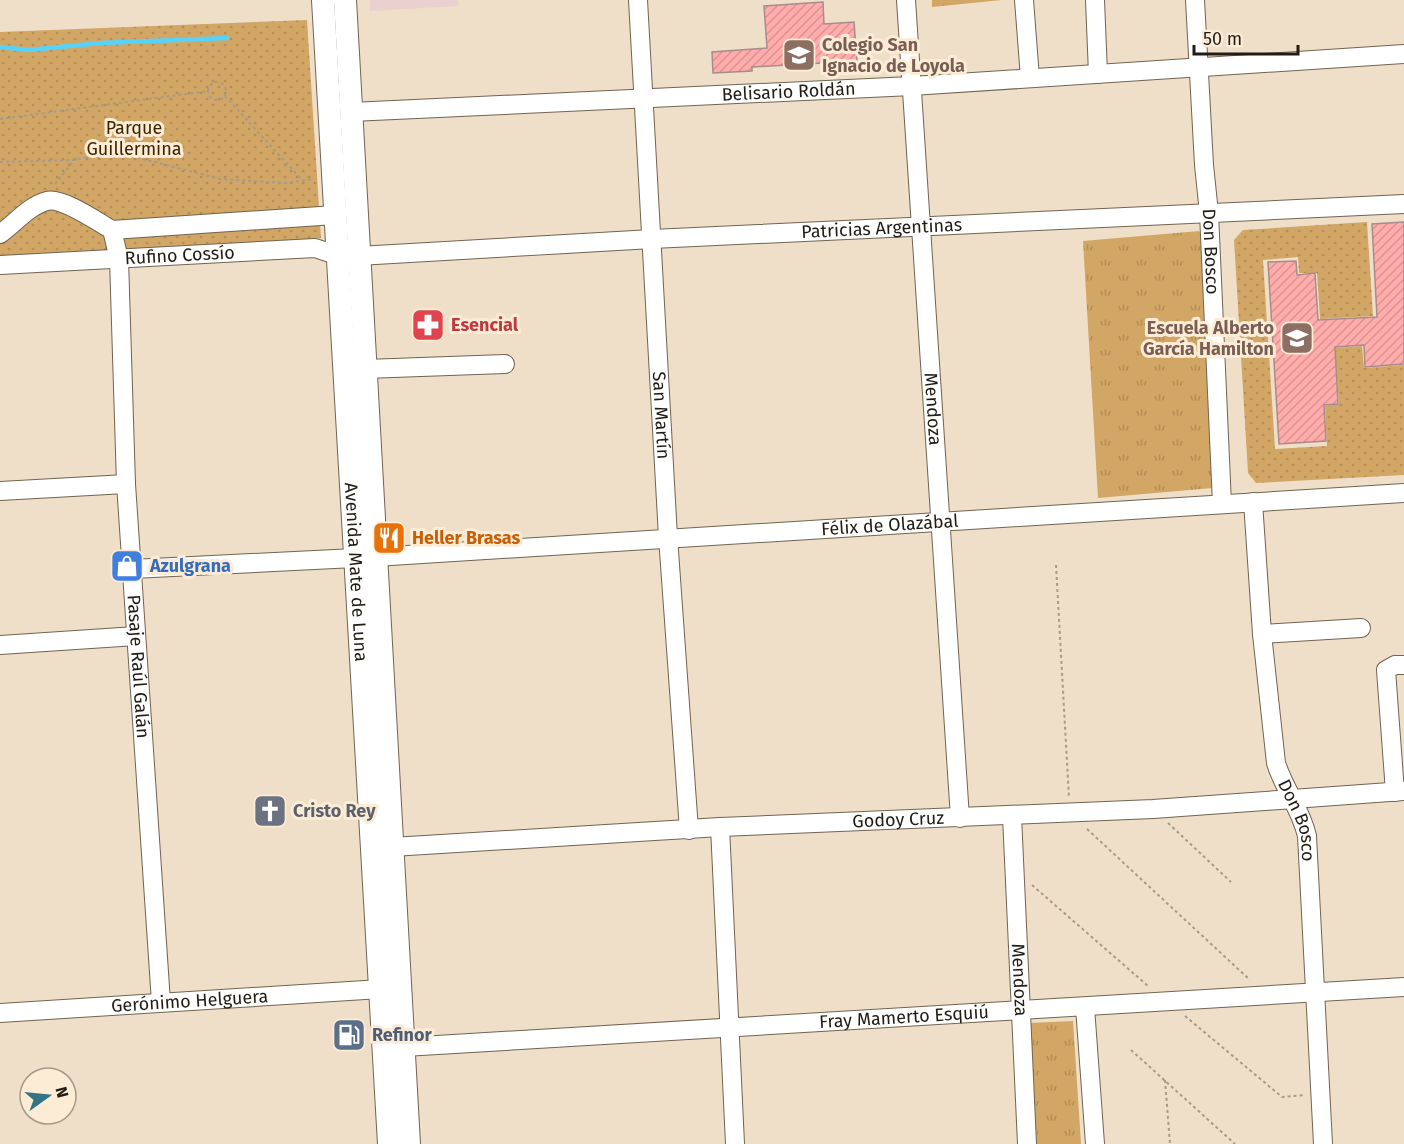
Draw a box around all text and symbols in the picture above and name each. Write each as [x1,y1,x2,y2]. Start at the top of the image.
scale bar [1194,18,1298,56]
text: 50 m [1203,28,1242,50]
place label: Colegio San Ignacio de Loyola [822,34,965,77]
school or university icon: Colegio San Ignacio de Loyola [781,37,817,73]
street label: Belisario Roldán [721,78,856,106]
park label: Parque Guillermina [87,117,181,160]
street label: Don Bosco [1198,208,1224,295]
street label: Patricias Argentinas [801,214,963,243]
street label: Rufino Cossío [124,241,235,269]
pharmacy icon: Esencial [410,307,446,343]
place label: Esencial [451,314,519,336]
place label: Escuela Alberto García Hamilton [1143,317,1274,360]
school or university icon: Escuela Alberto García Hamilton [1279,320,1315,356]
street label: San Martín [648,371,675,460]
street label: Mendoza [920,372,946,446]
street label: Avenida Mate de Luna [340,482,372,662]
street label: Félix de Olazábal [820,510,959,540]
restaurant icon: Heller Brasas [371,520,407,556]
place label: Heller Brasas [412,527,521,549]
shop icon: Azulgrana [109,548,145,584]
place label: Azulgrana [149,555,231,577]
street label: Pasaje Raúl Galán [122,594,154,739]
street label: Don Bosco [1273,776,1319,862]
church icon: Cristo Rey [252,793,288,829]
place label: Cristo Rey [293,800,376,822]
street label: Godoy Cruz [852,807,945,832]
street label: Mendoza [1007,943,1032,1017]
street label: Gerónimo Helguera [110,985,269,1017]
street label: Fray Mamerto Esquiú [819,1001,990,1033]
fuel station icon: Refinor [331,1017,367,1053]
place label: Refinor [372,1024,432,1046]
north arrow [18,1066,78,1126]
text: N [51,1085,73,1100]

